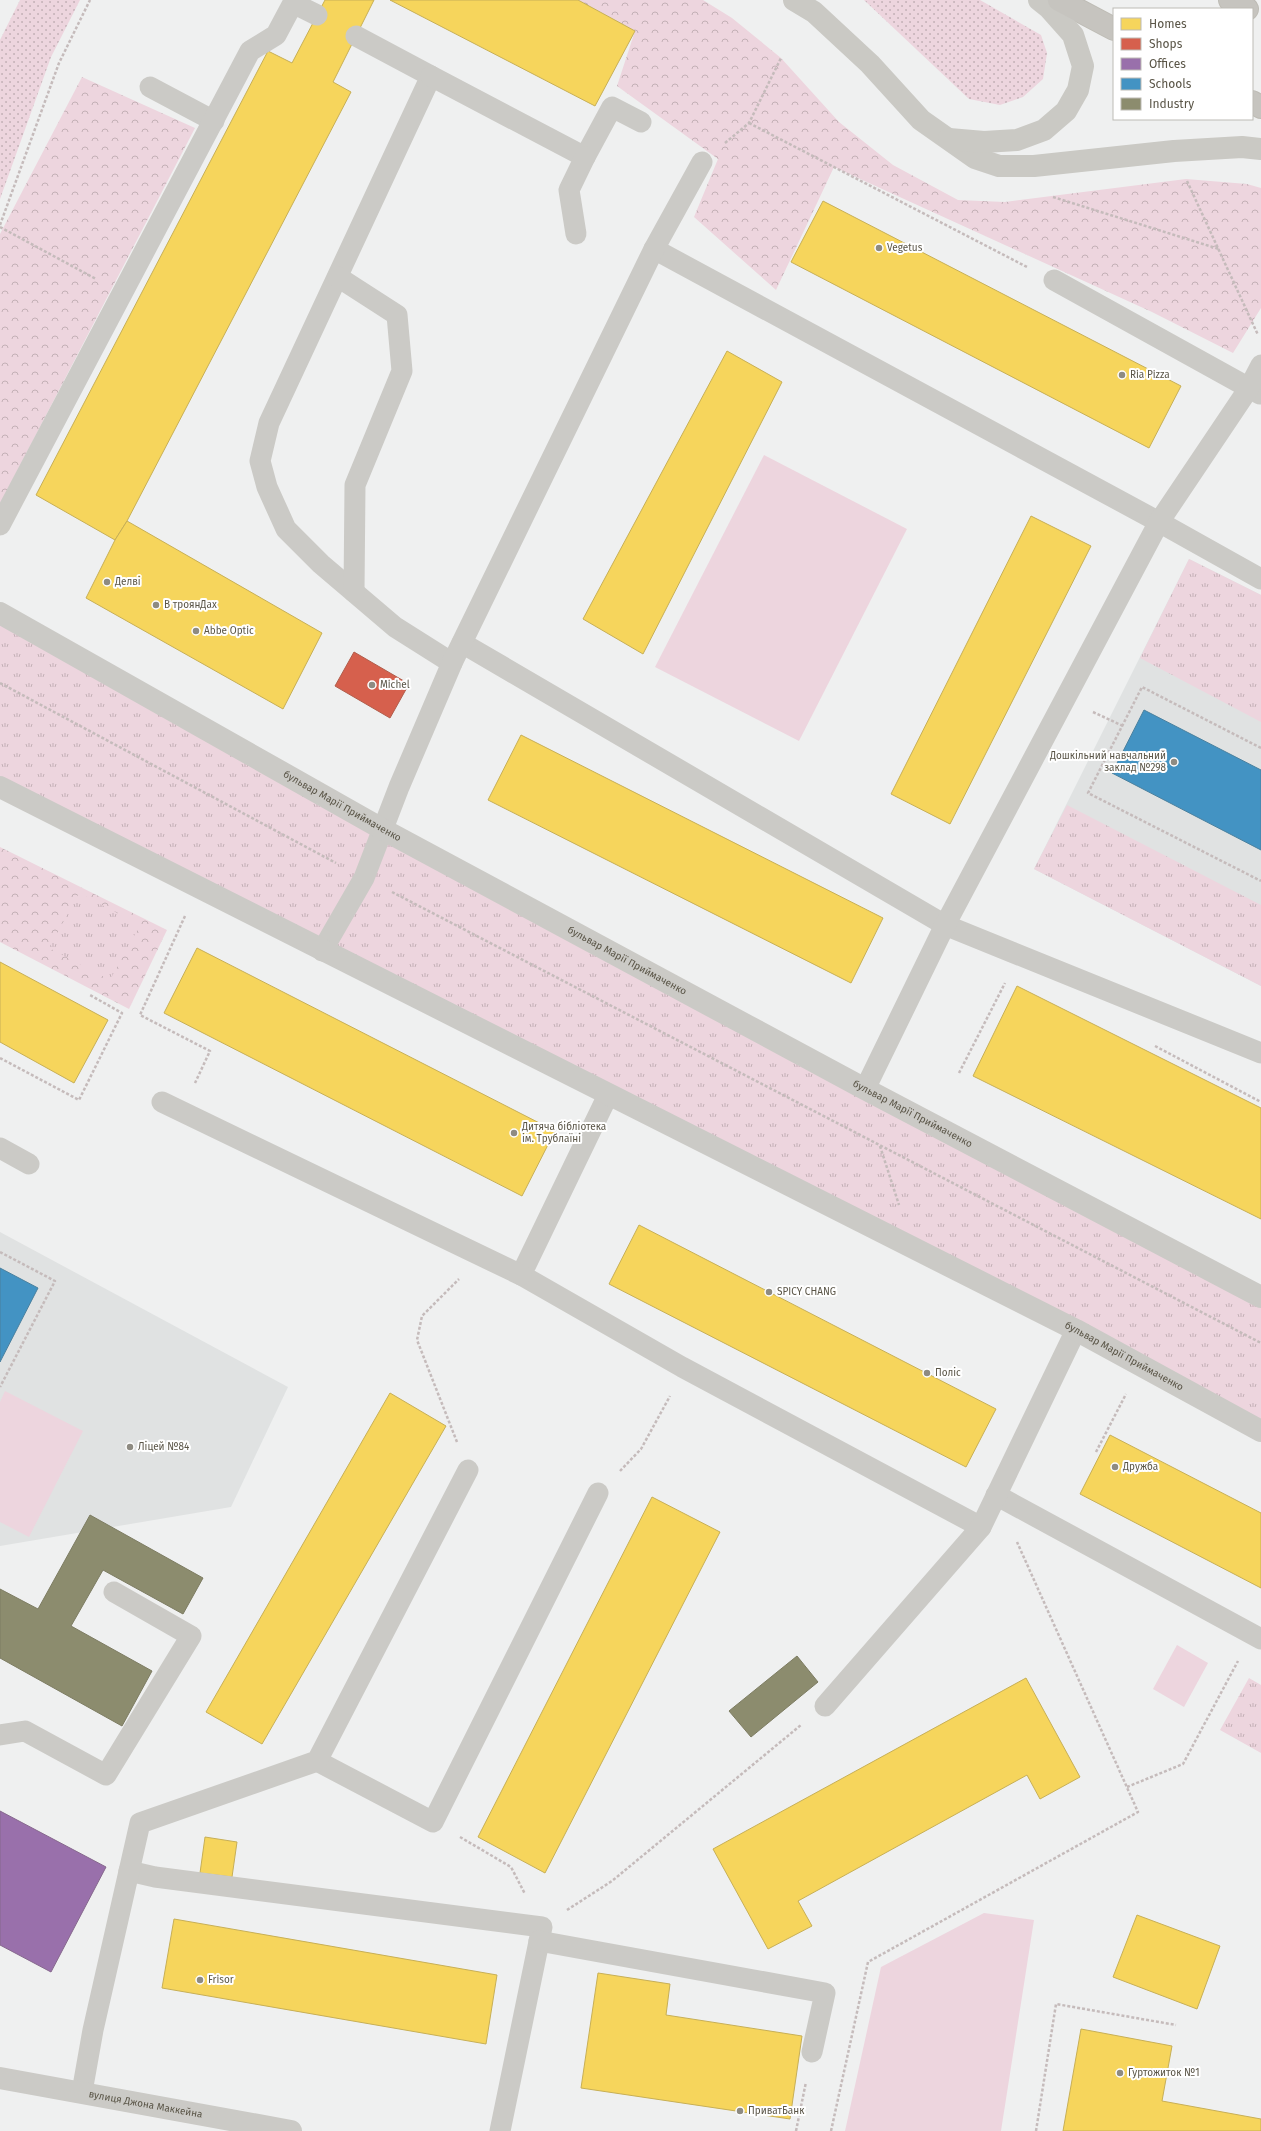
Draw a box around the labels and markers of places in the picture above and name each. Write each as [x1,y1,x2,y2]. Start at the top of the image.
place label: Vegetus [887,242,923,254]
marker: Vegetus [874,243,884,253]
place label: Ria Pizza [1130,369,1170,381]
marker: Ria Pizza [1117,370,1127,380]
place label: Делві [114,575,141,588]
marker: Делві [102,577,112,587]
place label: В троянДах [164,599,217,611]
marker: В троянДах [151,600,161,610]
place label: Abbe Optic [204,625,254,637]
marker: Abbe Optic [191,626,201,636]
place label: Michel [380,679,410,691]
marker: Michel [367,680,377,690]
place label: Дошкільний навчальний заклад №298 [1049,749,1166,774]
marker: Дошкільний навчальний заклад №298 [1169,757,1179,767]
place label: Дитяча бібліотека ім. Трублаїні [521,1120,606,1145]
marker: Дитяча бібліотека ім. Трублаїні [509,1128,519,1138]
place label: SPICY CHANG [777,1286,836,1298]
marker: SPICY CHANG [764,1287,774,1297]
place label: Поліс [935,1366,961,1379]
marker: Поліс [922,1368,932,1378]
place label: Ліцей №84 [138,1440,190,1453]
marker: Ліцей №84 [125,1442,135,1452]
place label: Дружба [1122,1461,1158,1473]
marker: Дружба [1110,1462,1120,1472]
place label: Frisor [208,1974,234,1986]
marker: Frisor [195,1975,205,1985]
place label: Гуртожиток №1 [1128,2067,1200,2079]
marker: Гуртожиток №1 [1115,2068,1125,2078]
place label: ПриватБанк [748,2105,805,2117]
marker: ПриватБанк [735,2106,745,2116]

